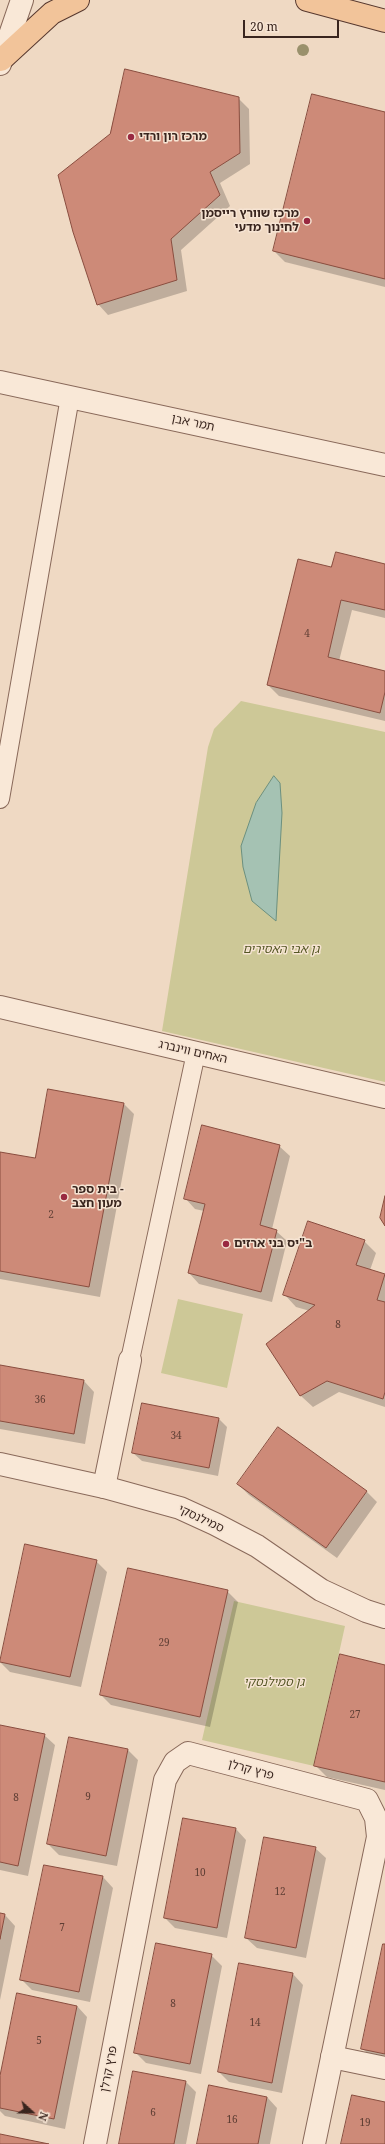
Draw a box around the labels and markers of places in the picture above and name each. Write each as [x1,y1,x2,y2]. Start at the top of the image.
place label: מרכז רון ורדי [139,130,207,144]
marker: מרכז רון ורדי [126,132,136,142]
place label: מרכז שוורץ רייסמן לחינוך מדעי [201,207,299,235]
marker: מרכז שוורץ רייסמן לחינוך מדעי [302,216,312,226]
place label: בית ספר - מעון חצב [72,1183,124,1211]
marker: בית ספר - מעון חצב [59,1192,69,1202]
place label: ב"יס בני ארזים [234,1237,312,1251]
marker: ב"יס בני ארזים [221,1239,231,1249]

